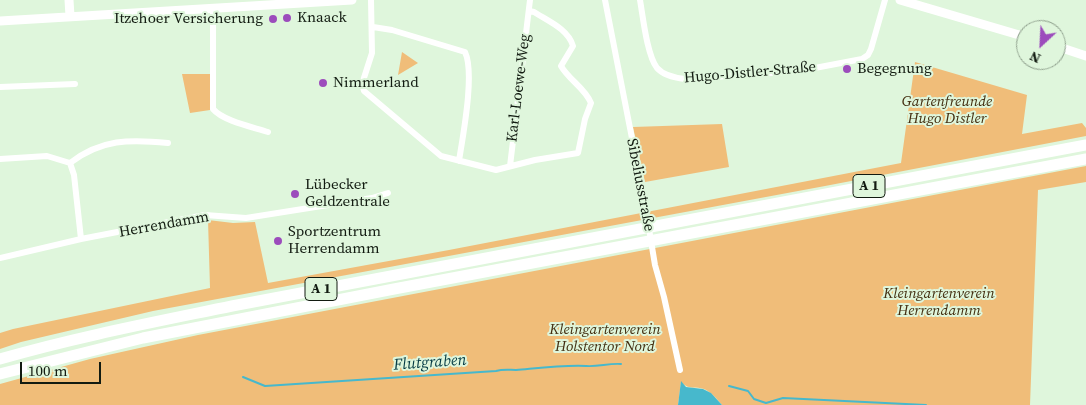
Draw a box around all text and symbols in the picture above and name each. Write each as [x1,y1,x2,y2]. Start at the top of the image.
place label: Knaack [297,9,347,27]
place label: Itzehoer Versicherung [114,10,263,28]
marker: Knaack [281,12,293,24]
marker: Itzehoer Versicherung [267,13,279,25]
north arrow [1016,20,1066,70]
street label: Karl-Loewe-Weg [503,33,535,143]
text: N [1026,46,1044,69]
street label: Hugo-Distler-Straße [683,58,817,88]
place label: Begegnung [857,60,932,78]
marker: Begegnung [841,63,853,75]
place label: Nimmerland [333,74,419,92]
marker: Nimmerland [317,77,329,89]
park label: Gartenfreunde Hugo Distler [902,93,992,128]
street label: Sibeliusstraße [622,137,658,233]
road number: A 1 [853,175,885,198]
place label: Lübecker Geldzentrale [305,176,390,211]
marker: Lübecker Geldzentrale [289,188,301,200]
street label: Herrendamm [117,208,211,242]
place label: Sportzentrum Herrendamm [288,223,381,258]
marker: Sportzentrum Herrendamm [272,235,284,247]
road number: A 1 [305,278,337,300]
park label: Kleingartenverein Herrendamm [883,285,995,320]
park label: Kleingartenverein Holstentor Nord [549,321,661,356]
water label: Flutgraben [393,351,467,375]
scale bar [22,352,104,384]
text: 100 m [28,360,68,381]

